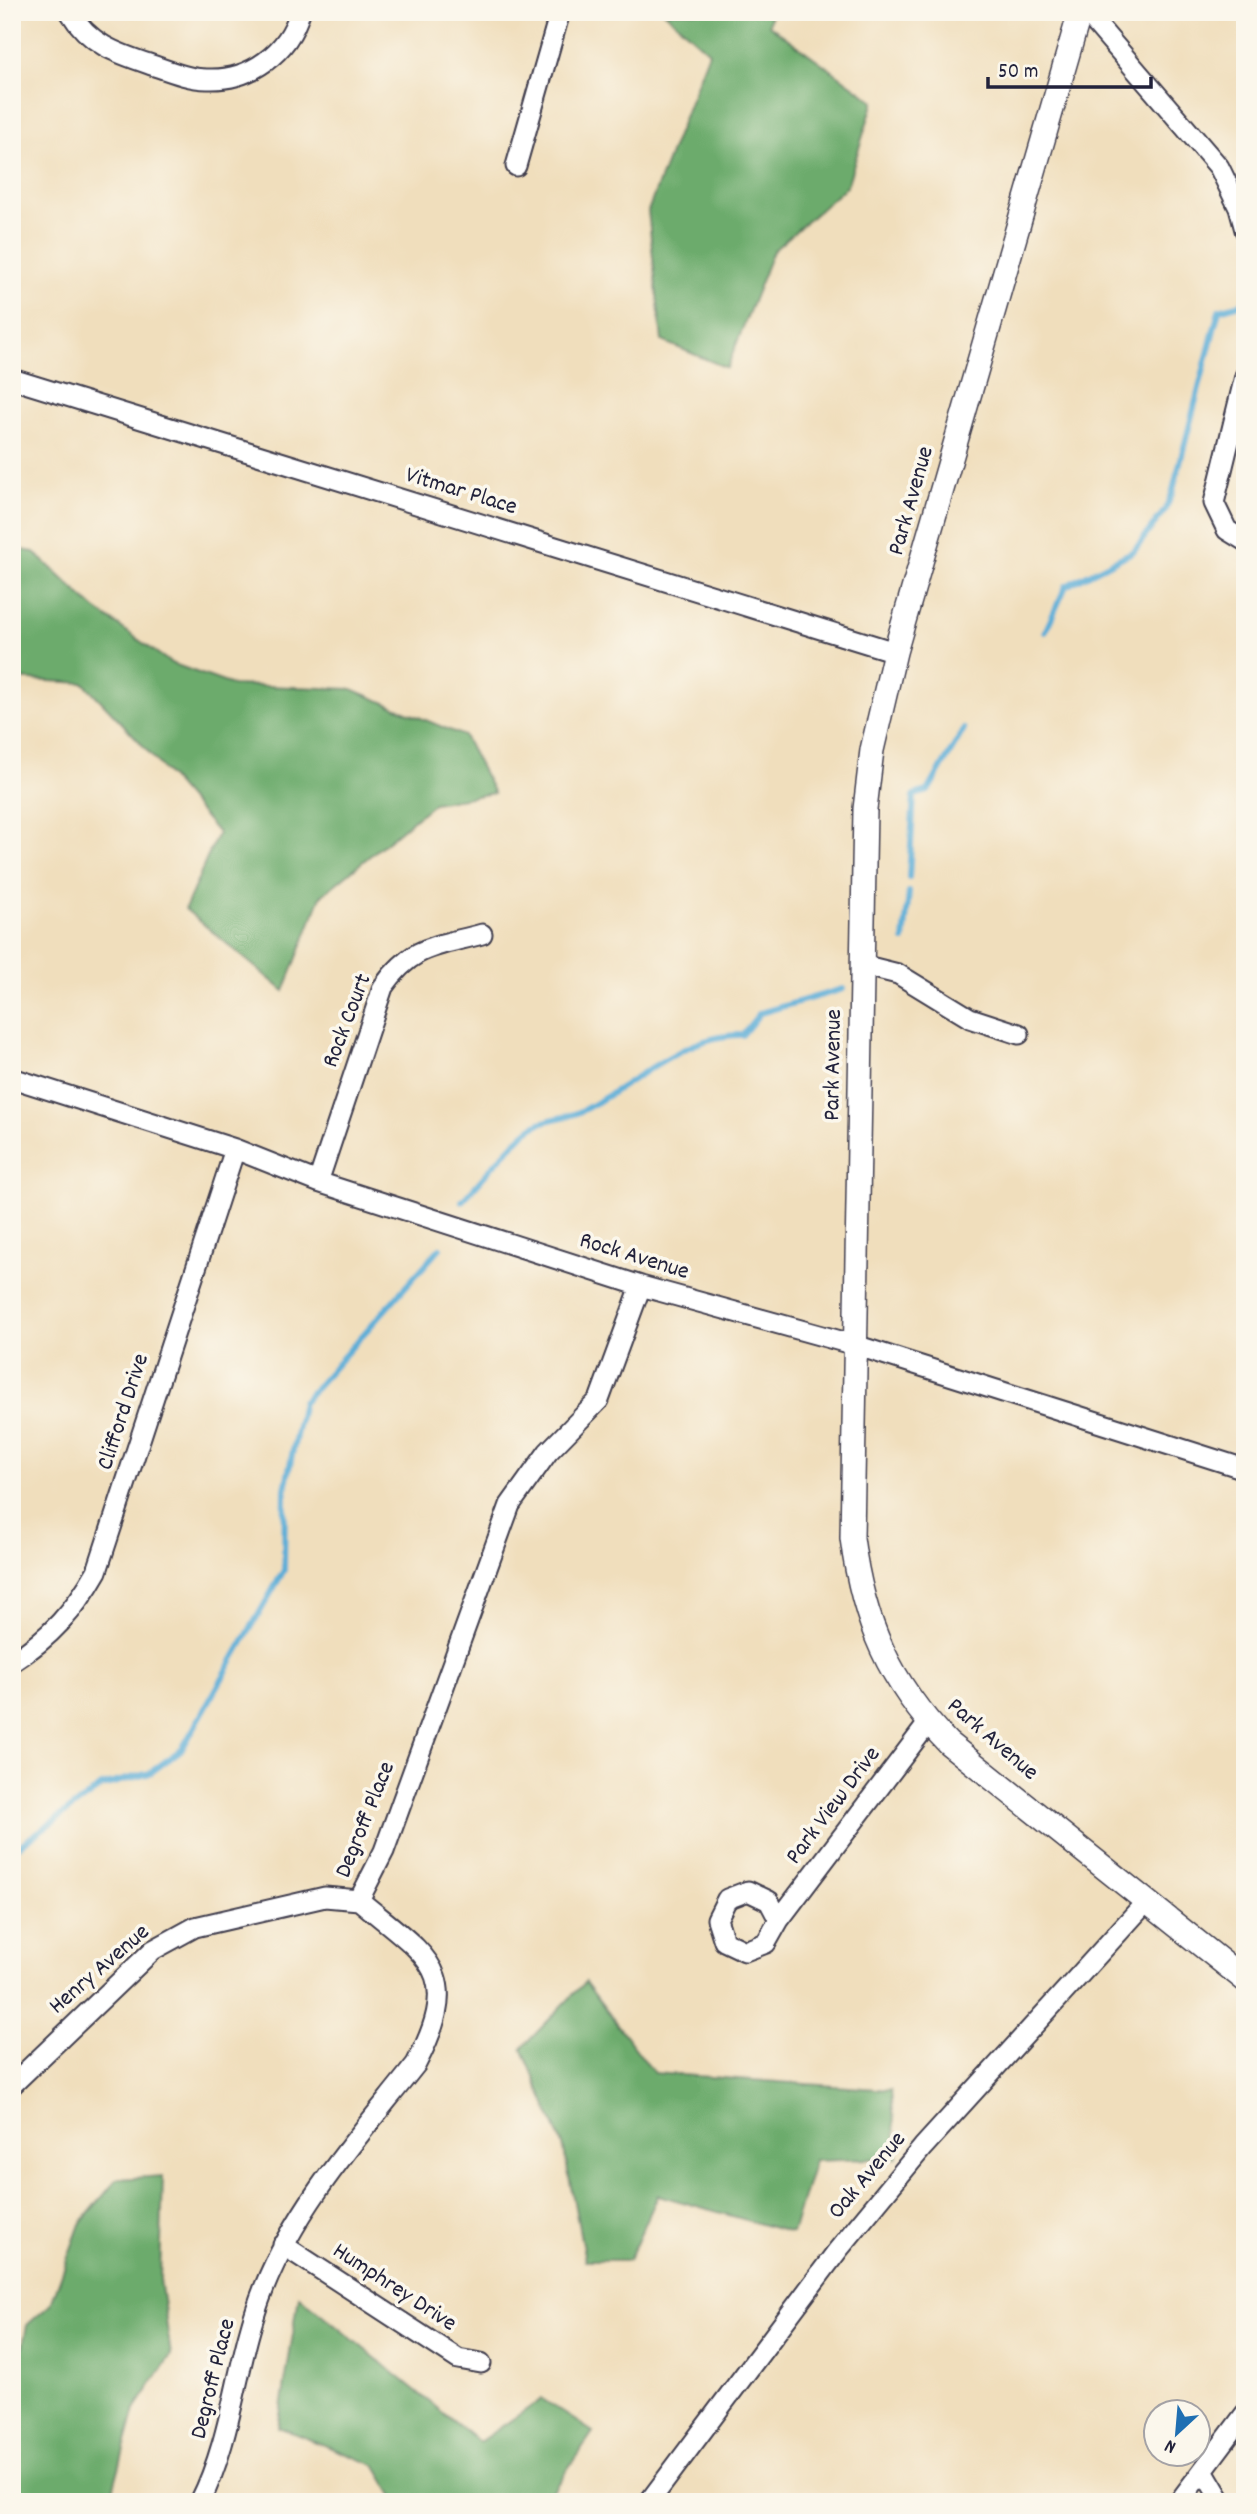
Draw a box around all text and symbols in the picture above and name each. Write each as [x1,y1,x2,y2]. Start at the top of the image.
scale bar [988,46,1150,90]
text: 50 m [998,58,1038,88]
street label: Park Avenue [880,442,944,560]
street label: Vitmar Place [401,459,521,525]
street label: Rock Court [315,969,381,1073]
street label: Park Avenue [816,1009,852,1121]
street label: Rock Avenue [575,1224,693,1290]
street label: Clifford Drive [89,1349,159,1475]
street label: Park Avenue [939,1690,1045,1790]
street label: Park View Drive [778,1740,890,1872]
street label: Degroff Place [327,1757,405,1883]
street label: Henry Avenue [42,1917,158,2023]
street label: Oak Avenue [821,2124,915,2228]
street label: Humphrey Drive [325,2235,463,2341]
street label: Degroff Place [183,2315,245,2443]
north arrow [1142,2398,1212,2468]
text: N [1161,2431,1181,2459]

